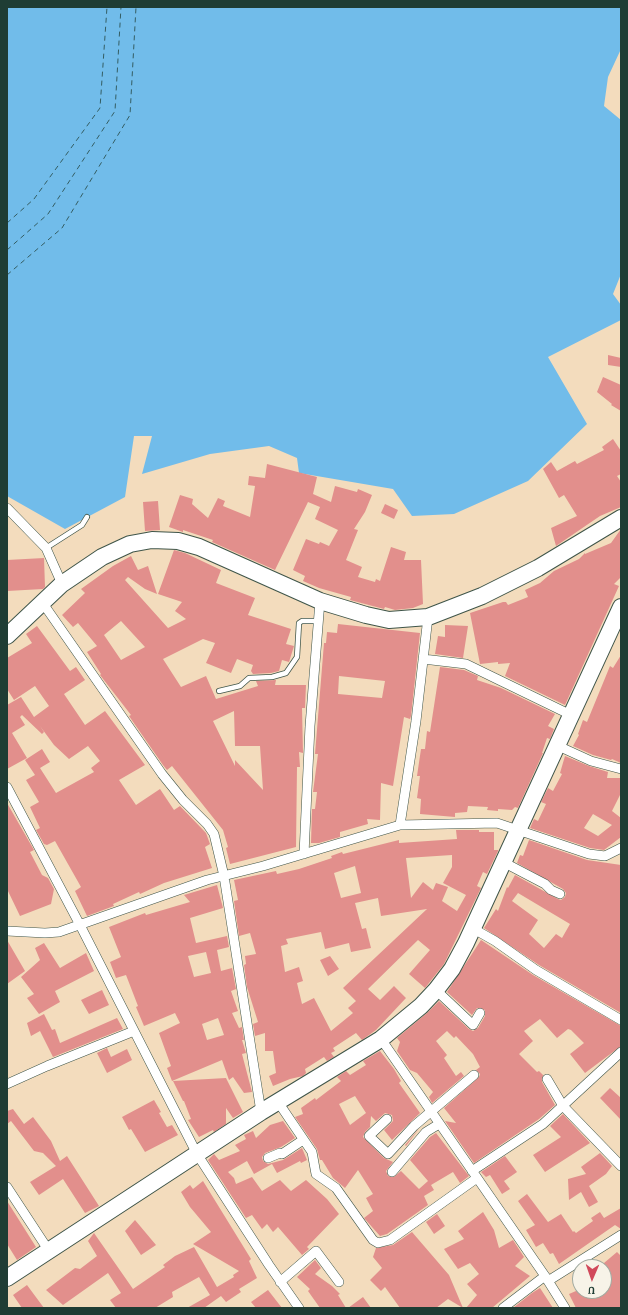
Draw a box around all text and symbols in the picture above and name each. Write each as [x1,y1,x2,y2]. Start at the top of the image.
north arrow [572,1259,612,1299]
text: U [588,1283,595,1298]

